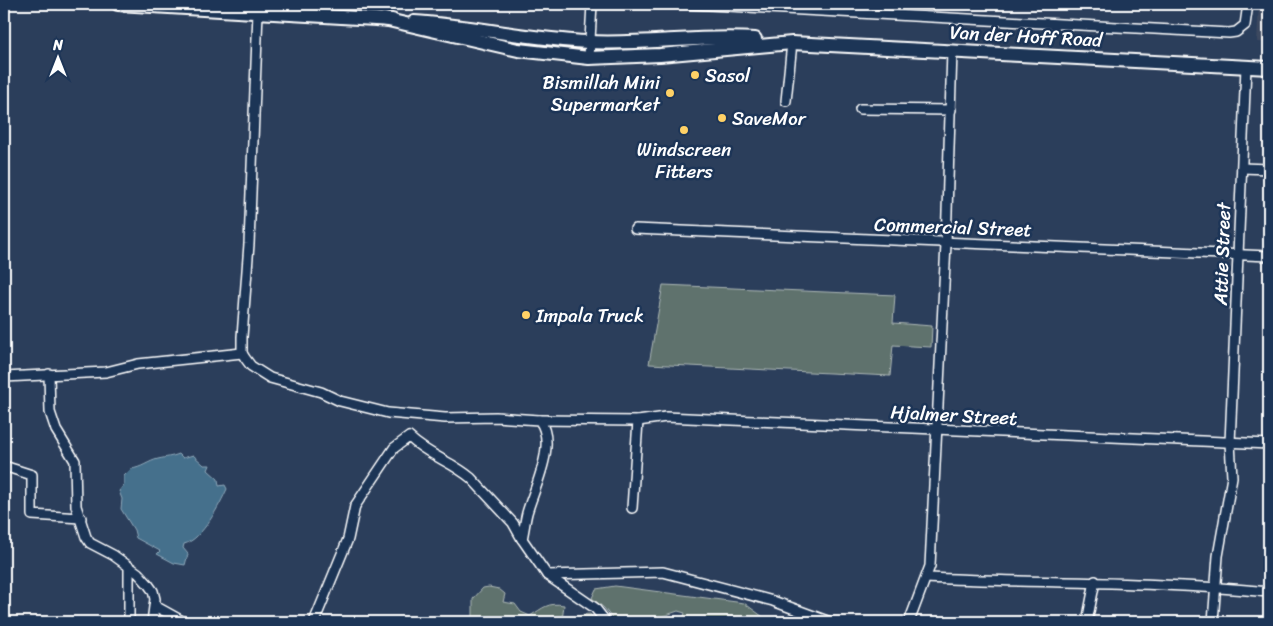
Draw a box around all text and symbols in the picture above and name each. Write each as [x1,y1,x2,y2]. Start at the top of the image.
street label: Van der Hoff Road [949,16,1105,57]
north arrow [32,32,82,82]
text: N [52,33,63,58]
place label: Sasol [705,59,751,92]
place label: Bismillah Mini Supermarket [543,66,661,121]
marker: Sasol [689,69,701,81]
marker: Bismillah Mini Supermarket [664,87,676,99]
place label: SaveMor [732,102,807,135]
marker: SaveMor [716,112,728,124]
marker: Windscreen Fitters [678,124,690,136]
place label: Windscreen Fitters [637,133,731,188]
street label: Attie Street [1204,201,1240,307]
street label: Commercial Street [874,208,1032,246]
place label: Impala Truck [535,299,644,332]
marker: Impala Truck [520,309,532,321]
street label: Hjalmer Street [890,395,1018,435]

